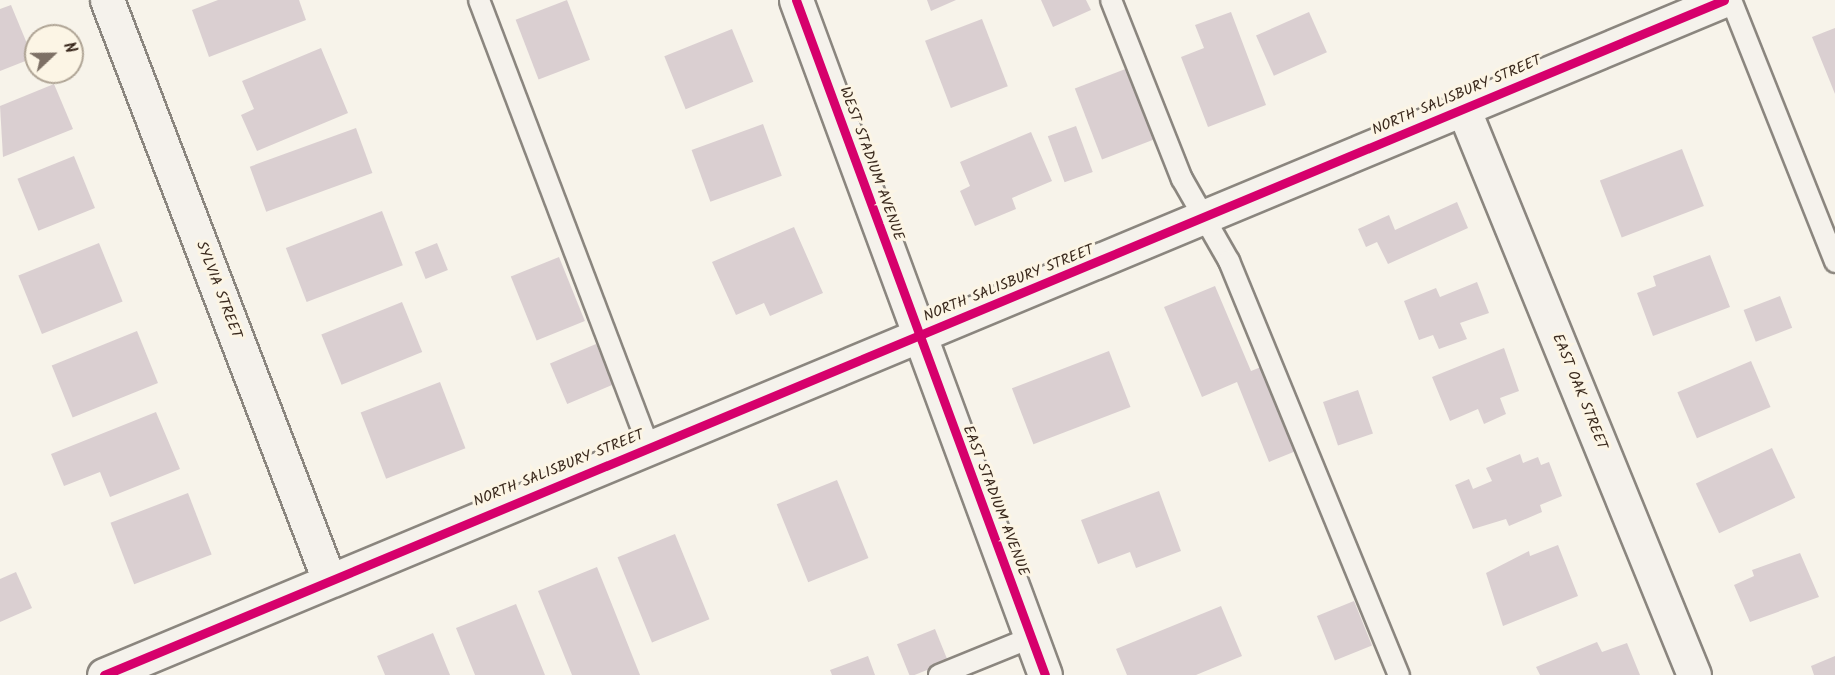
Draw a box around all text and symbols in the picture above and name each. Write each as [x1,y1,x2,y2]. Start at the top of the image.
north arrow [24,24,84,84]
text: N [56,38,83,57]
street label: NORTH SALISBURY STREET [1370,52,1544,140]
street label: WEST STADIUM AVENUE [835,85,907,243]
street label: SYLVIA STREET [191,239,245,341]
street label: NORTH SALISBURY STREET [921,242,1097,326]
street label: EAST OAK STREET [1548,331,1610,453]
street label: EAST STADIUM AVENUE [958,423,1032,579]
street label: NORTH SALISBURY STREET [471,427,647,511]

